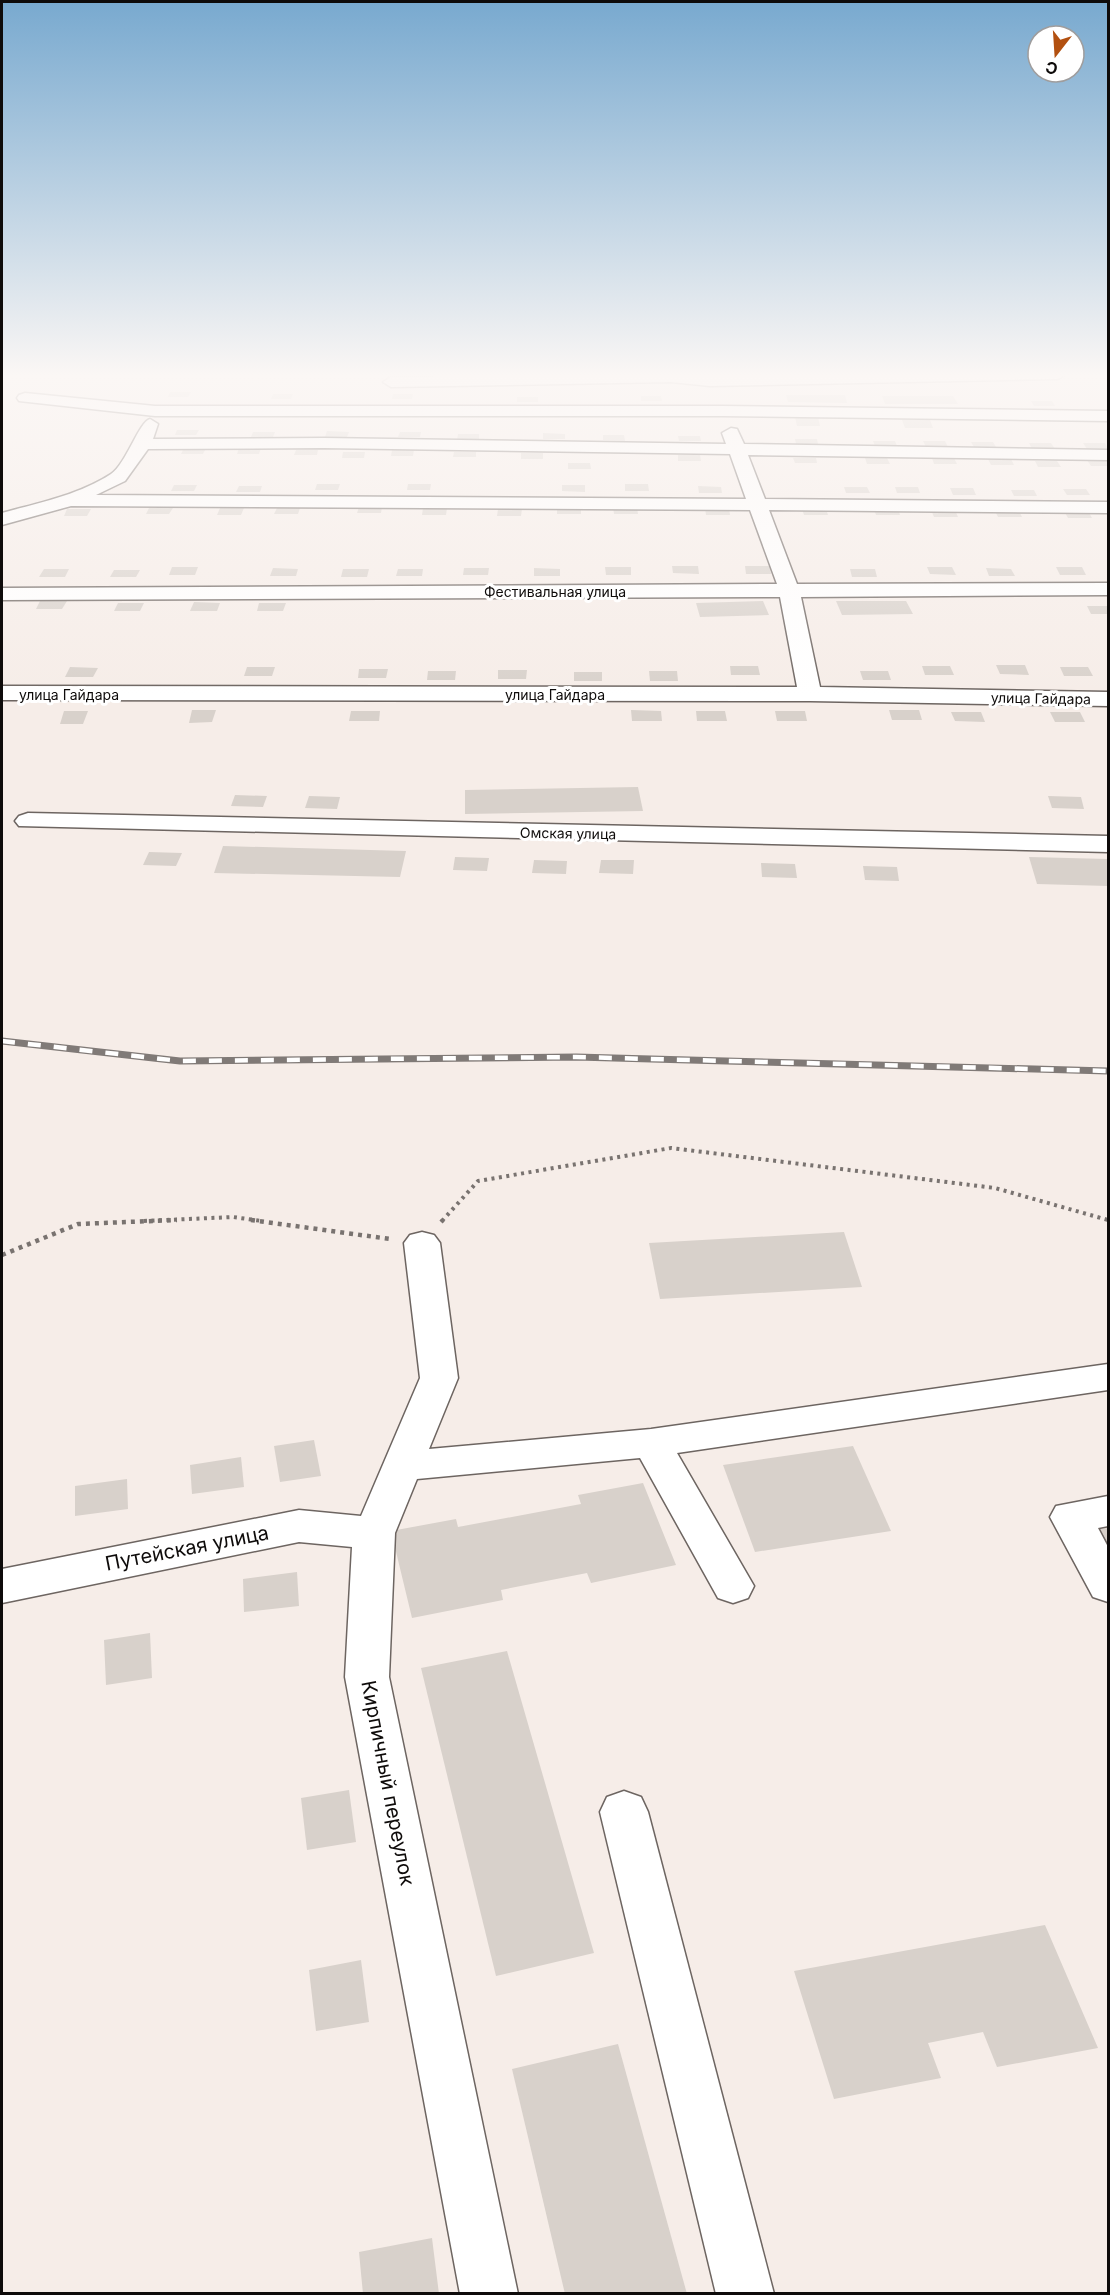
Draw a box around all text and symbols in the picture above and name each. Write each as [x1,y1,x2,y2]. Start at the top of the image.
north arrow [1026,24,1086,84]
text: С [1043,57,1060,80]
street label: Фестивальная улица [484,583,626,600]
street label: улица Гайдара [19,686,119,703]
street label: улица Гайдара [505,686,605,703]
street label: улица Гайдара [991,689,1091,707]
street label: Омская улица [520,824,616,842]
street label: Путейская улица [103,1520,271,1576]
street label: Кирпичный переулок [356,1678,420,1888]

